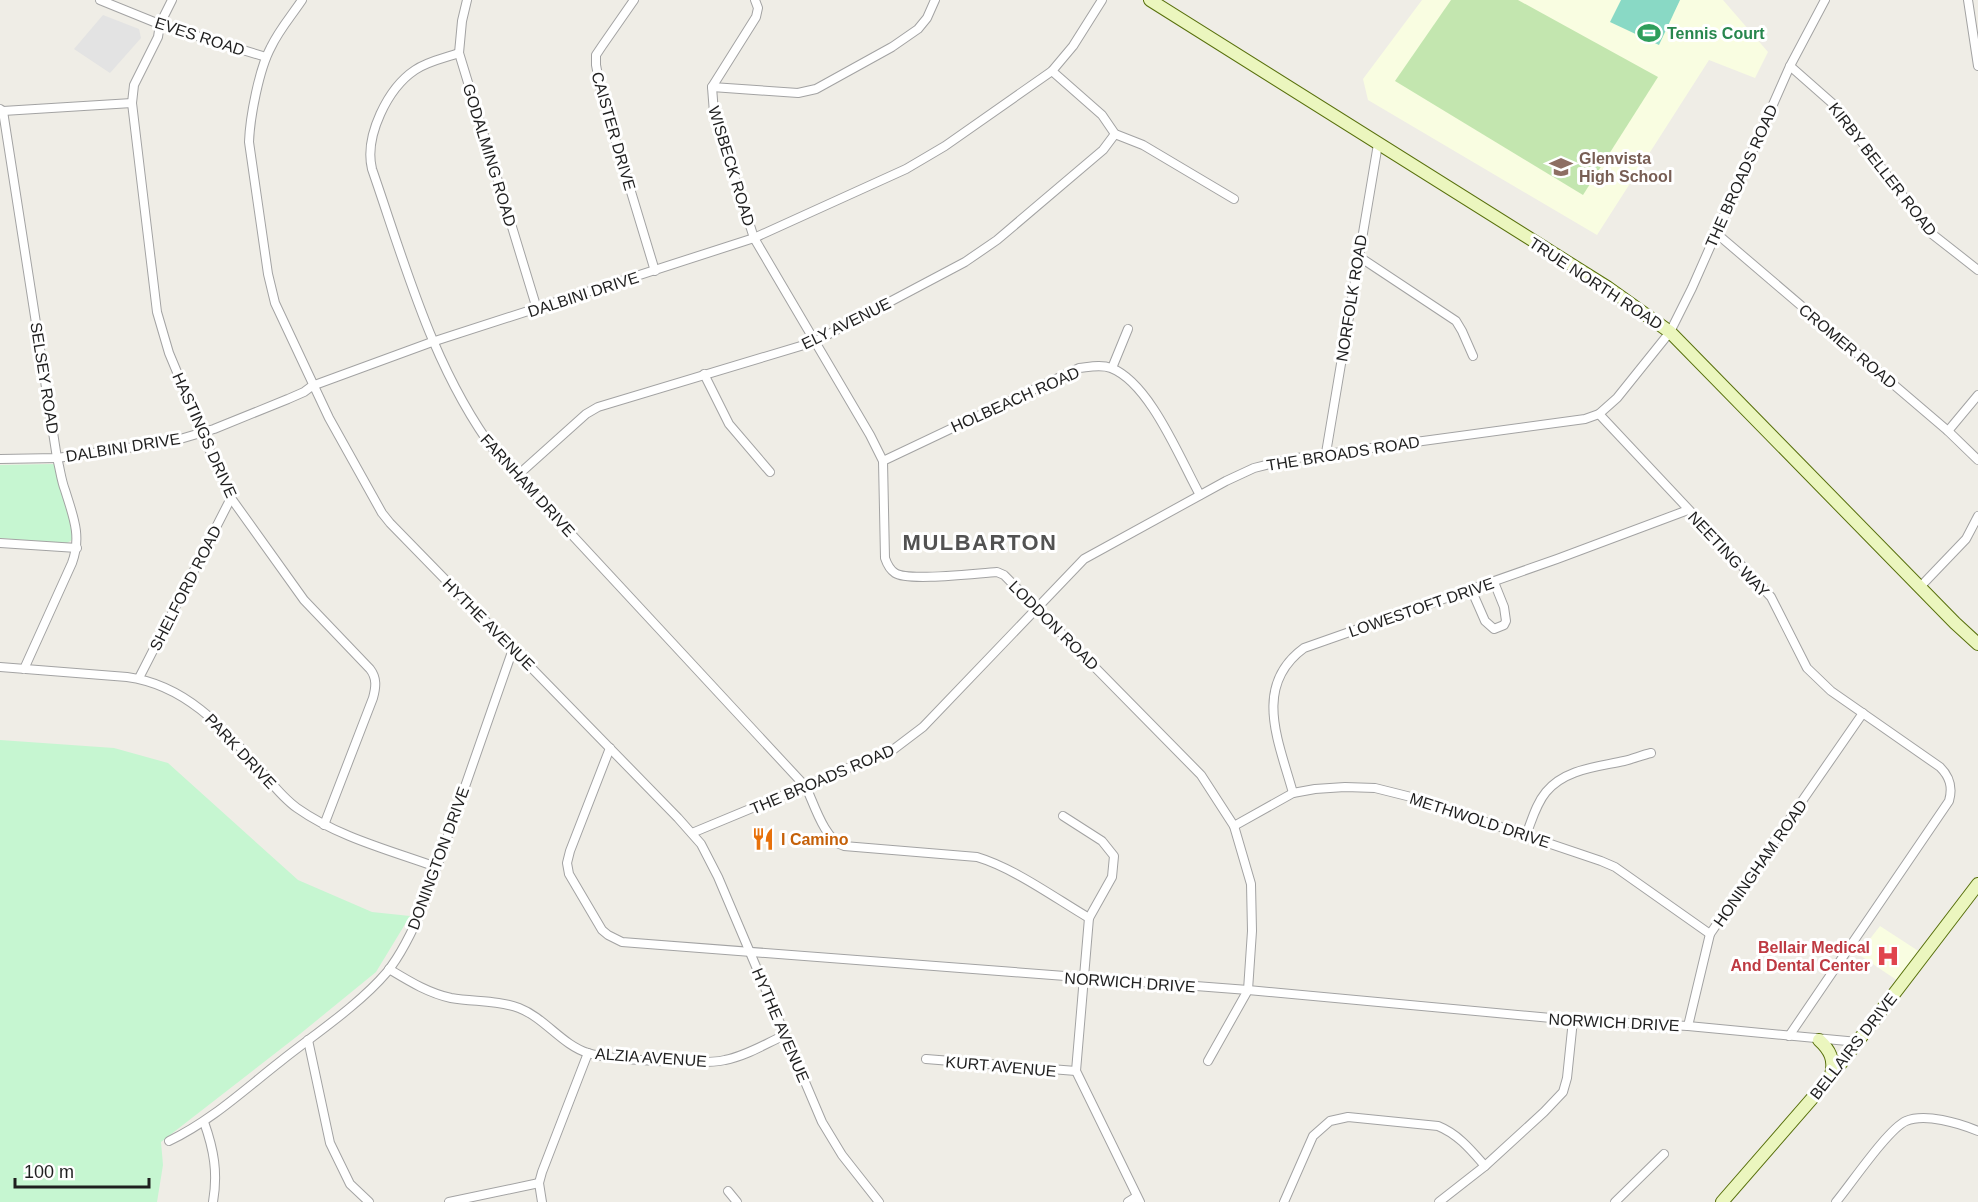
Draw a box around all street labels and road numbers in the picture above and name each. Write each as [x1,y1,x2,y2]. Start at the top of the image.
street label: EVES ROAD [153,14,247,59]
street label: CAISTER DRIVE [588,70,639,192]
street label: GODALMING ROAD [460,82,519,229]
street label: KIRBY BELLER ROAD [1825,99,1940,239]
street label: THE BROADS ROAD [1702,102,1781,250]
street label: WISBECK ROAD [705,104,758,228]
street label: NORFOLK ROAD [1333,234,1370,363]
street label: TRUE NORTH ROAD [1526,234,1665,333]
street label: DALBINI DRIVE [526,269,641,320]
street label: ELY AVENUE [799,295,894,352]
street label: CROMER ROAD [1796,301,1900,392]
street label: SELSEY ROAD [27,321,62,435]
street label: HOLBEACH ROAD [948,363,1082,435]
street label: HASTINGS DRIVE [169,370,240,500]
street label: DALBINI DRIVE [65,430,181,465]
street label: FARNHAM DRIVE [477,431,578,540]
street label: THE BROADS ROAD [1265,433,1421,474]
street label: NEETING WAY [1685,508,1773,601]
street label: SHELFORD ROAD [147,523,224,653]
street label: HYTHE AVENUE [439,575,538,674]
street label: LOWESTOFT DRIVE [1346,575,1496,640]
street label: LODDON ROAD [1006,577,1102,673]
street label: PARK DRIVE [202,711,279,792]
street label: THE BROADS ROAD [748,741,897,818]
street label: DONINGTON DRIVE [405,784,472,932]
street label: METHWOLD DRIVE [1407,790,1552,851]
street label: HONINGHAM ROAD [1710,797,1810,930]
street label: HYTHE AVENUE [749,966,812,1085]
street label: NORWICH DRIVE [1064,969,1196,996]
street label: BELLAIRS DRIVE [1807,990,1900,1103]
street label: NORWICH DRIVE [1548,1011,1680,1034]
street label: ALZIA AVENUE [595,1045,707,1070]
street label: KURT AVENUE [945,1053,1057,1080]

